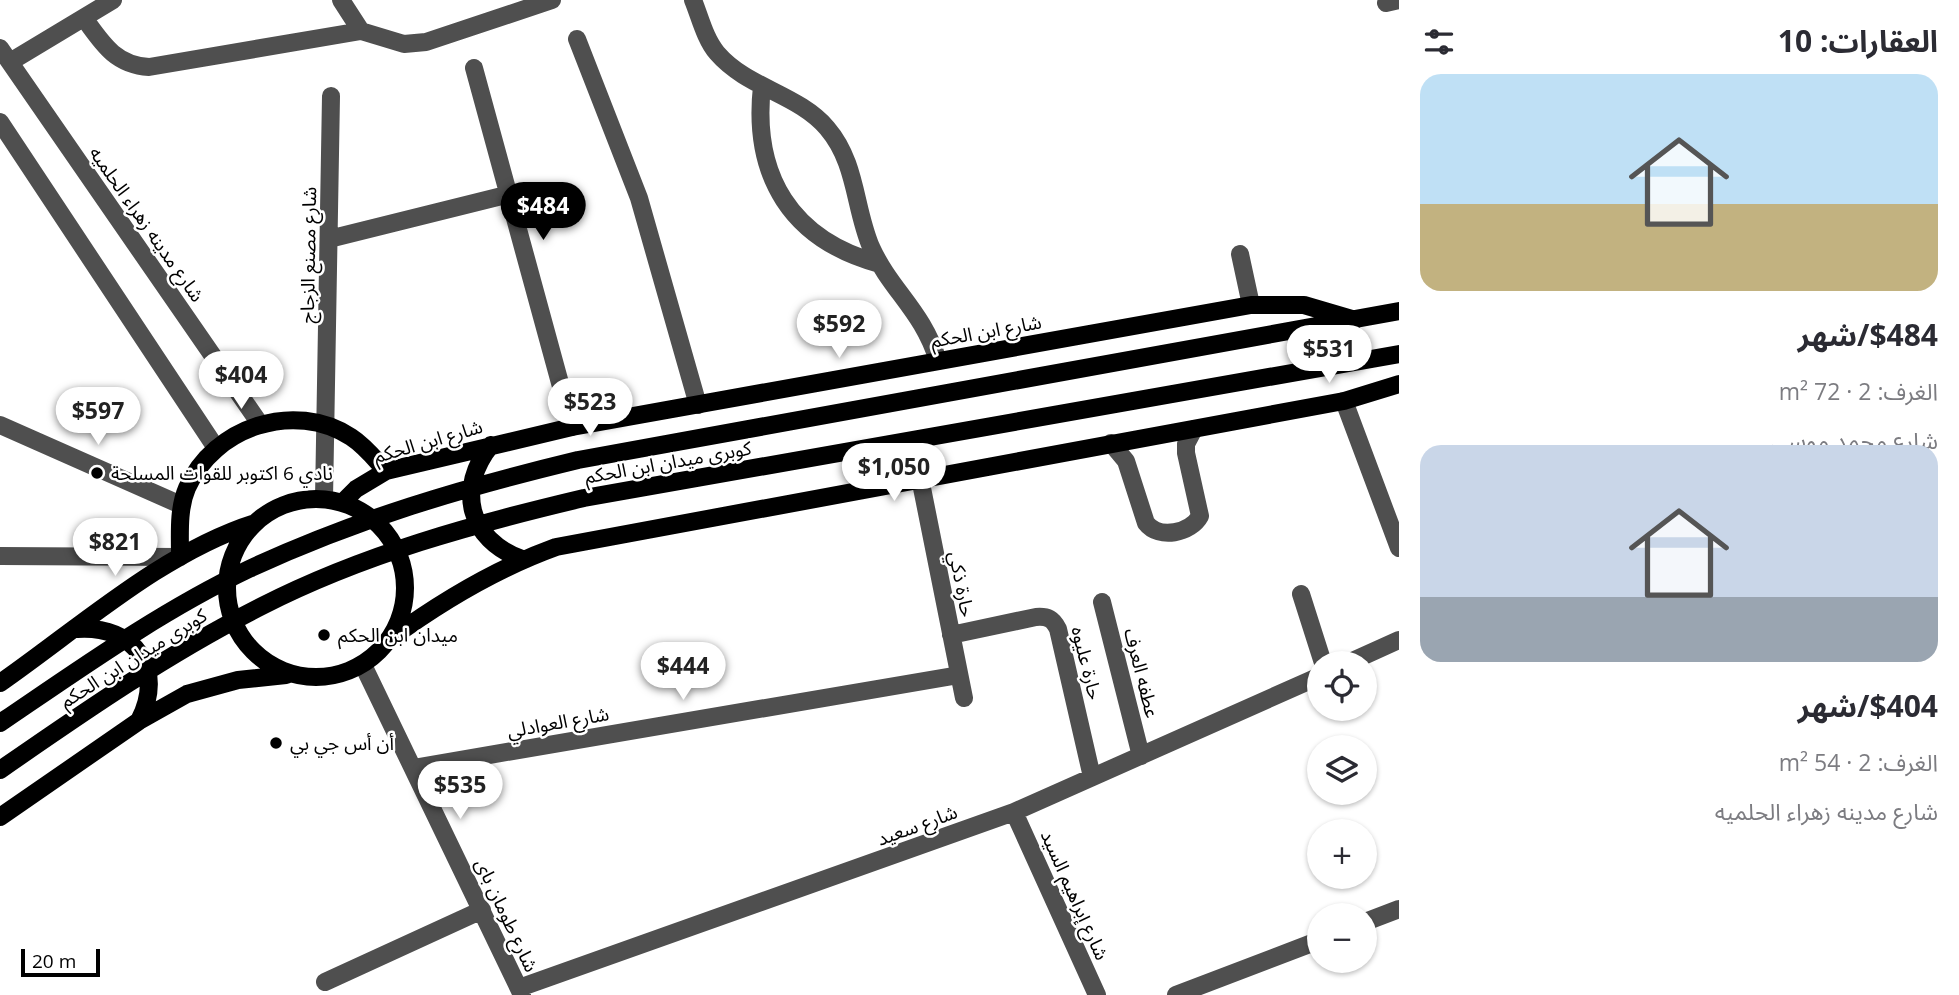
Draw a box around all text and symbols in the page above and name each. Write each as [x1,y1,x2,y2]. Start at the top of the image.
text: العقارات: 10 [1778,20,1938,61]
icon: filters [1420,23,1458,61]
icon: home [1616,119,1742,245]
street label: شارع مدينه زهراء الحلميه [83,141,211,308]
pin: $484 [502,182,584,242]
street label: شارع مصنع الزجاج [294,186,324,324]
text: $484 [517,189,569,221]
pin: $592 [798,300,880,360]
text: $592 [813,307,865,339]
street label: شارع ابن الحكم [928,308,1044,356]
text: $484/شهر [1798,314,1938,355]
pin: $531 [1288,326,1370,385]
text: $531 [1303,332,1355,364]
pin: $404 [200,352,282,411]
text: $404 [215,358,267,390]
text: الغرف: 2 · 72 m² [1779,375,1938,407]
pin: $523 [549,378,631,438]
text: $523 [564,385,616,417]
pin: $597 [57,388,139,447]
text: $597 [72,394,124,426]
street label: شارع ابن الحكم [370,413,486,471]
text: شارع محمد موسي [1771,424,1938,456]
street label: كوبرى ميدان ابن الحكم [583,434,755,491]
pin: $1,050 [837,444,951,503]
text: $1,050 [858,450,930,482]
place label: نادي 6 اكتوبر للقوات المسلحة [111,460,333,488]
marker: نادي 6 اكتوبر للقوات المسلحة [89,465,105,481]
icon: home [1616,490,1742,616]
pin: $821 [74,518,156,578]
text: $821 [89,525,141,557]
street label: حارة ذكي [941,549,981,620]
street label: كوبرى ميدان ابن الحكم [55,602,214,715]
place label: ميدان ابن الحكم [338,622,458,650]
street label: حارة عليوه [1065,624,1109,702]
street label: عطفه العرف [1118,625,1166,721]
marker: ميدان ابن الحكم [316,627,332,643]
pin: $444 [642,642,724,702]
text: $444 [657,649,709,681]
map controls [1307,651,1377,973]
button: locate [1307,651,1377,721]
text: $404/شهر [1798,685,1938,726]
street label: شارع العوادلي [505,700,611,746]
place label: أن أس جي بي [290,730,394,758]
marker: أن أس جي بي [268,735,284,751]
button: layers [1307,735,1377,805]
text: الغرف: 2 · 54 m² [1779,746,1938,778]
pin: $535 [419,762,501,821]
text: $535 [434,768,486,800]
text: شارع مدينه زهراء الحلميه [1715,795,1938,827]
street label: شارع سعيد [873,798,961,853]
button: + [1307,819,1377,889]
street label: شارع إبراهيم السيد [1033,826,1115,965]
street label: شارع طومان باى [468,854,545,976]
button: − [1307,903,1377,973]
scale bar [21,946,100,978]
text: 20 m [32,948,76,974]

